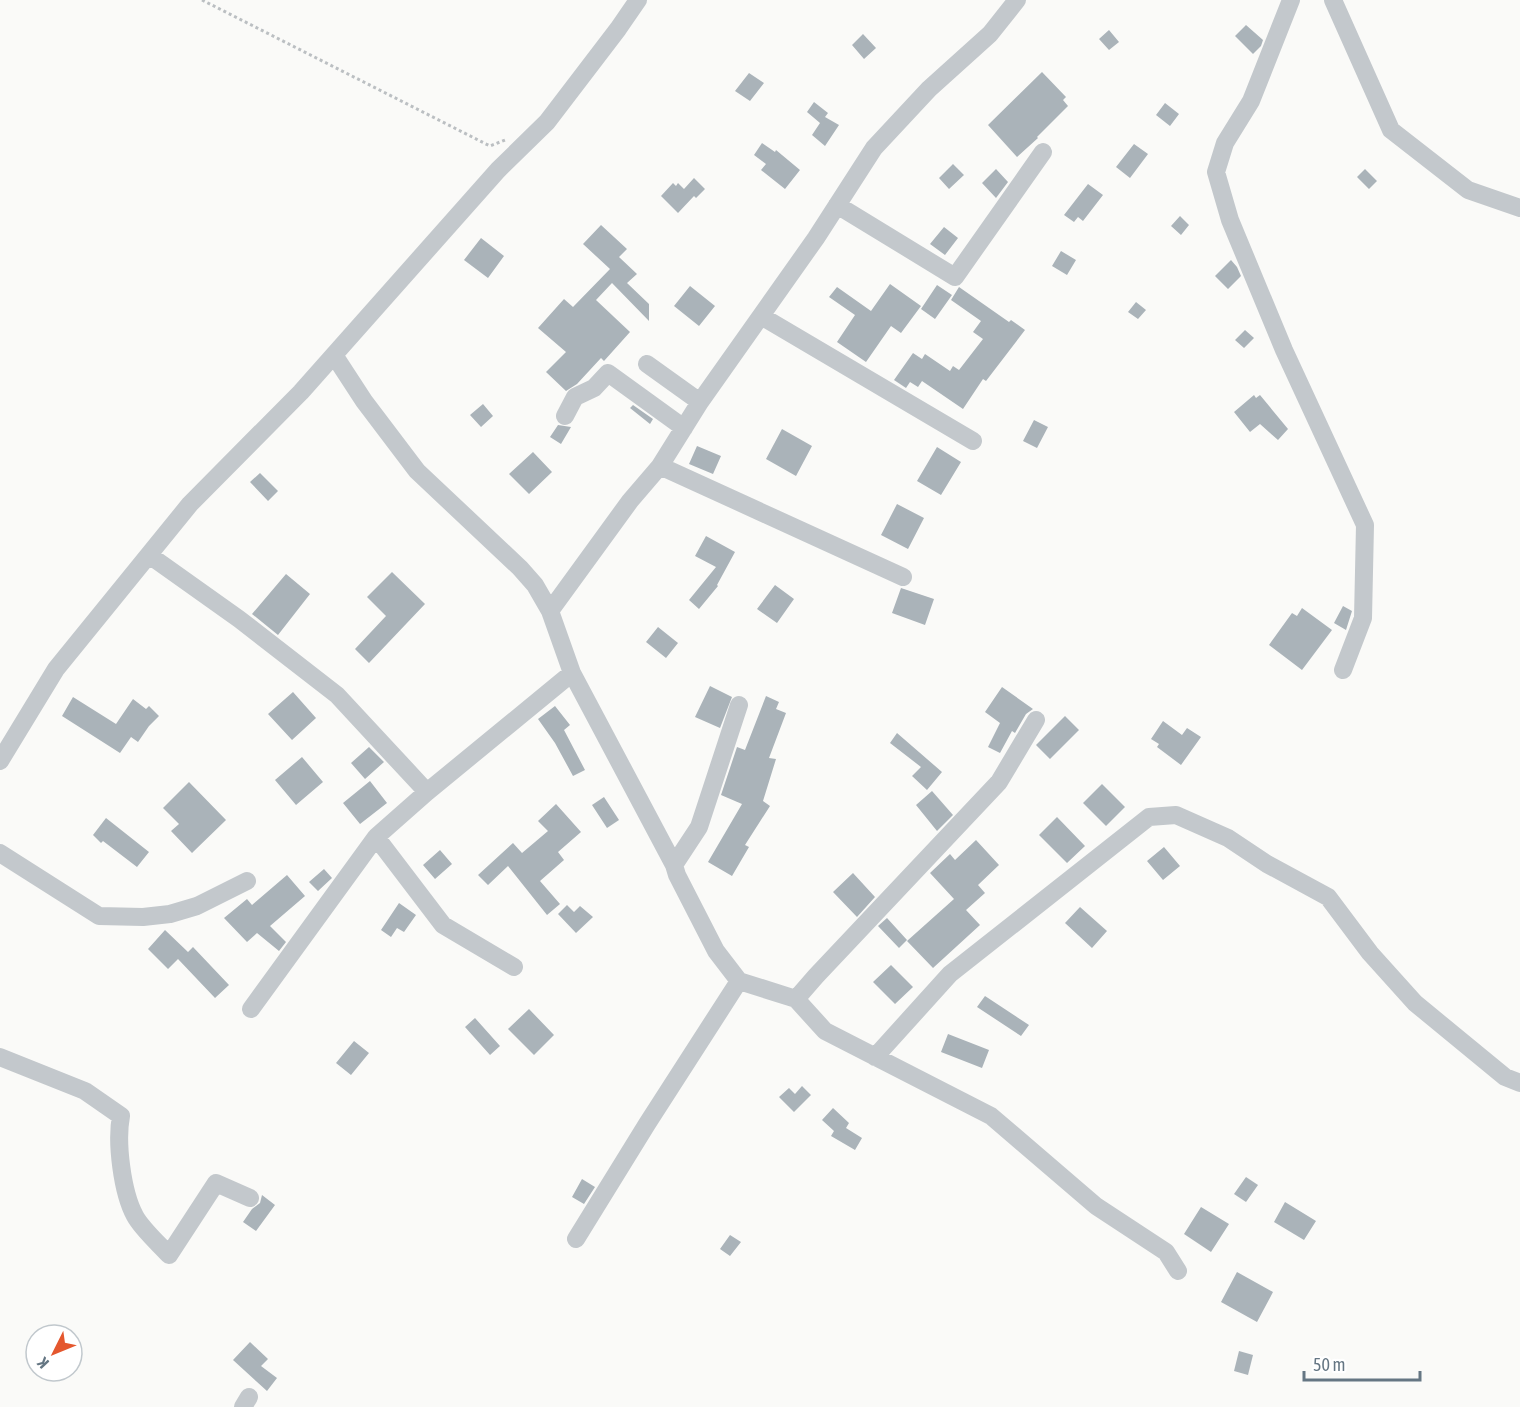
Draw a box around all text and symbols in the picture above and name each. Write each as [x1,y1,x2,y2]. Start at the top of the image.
north arrow [24,1323,84,1383]
scale bar [1304,1344,1420,1382]
text: K [34,1354,52,1372]
text: 50 m [1313,1354,1345,1375]

